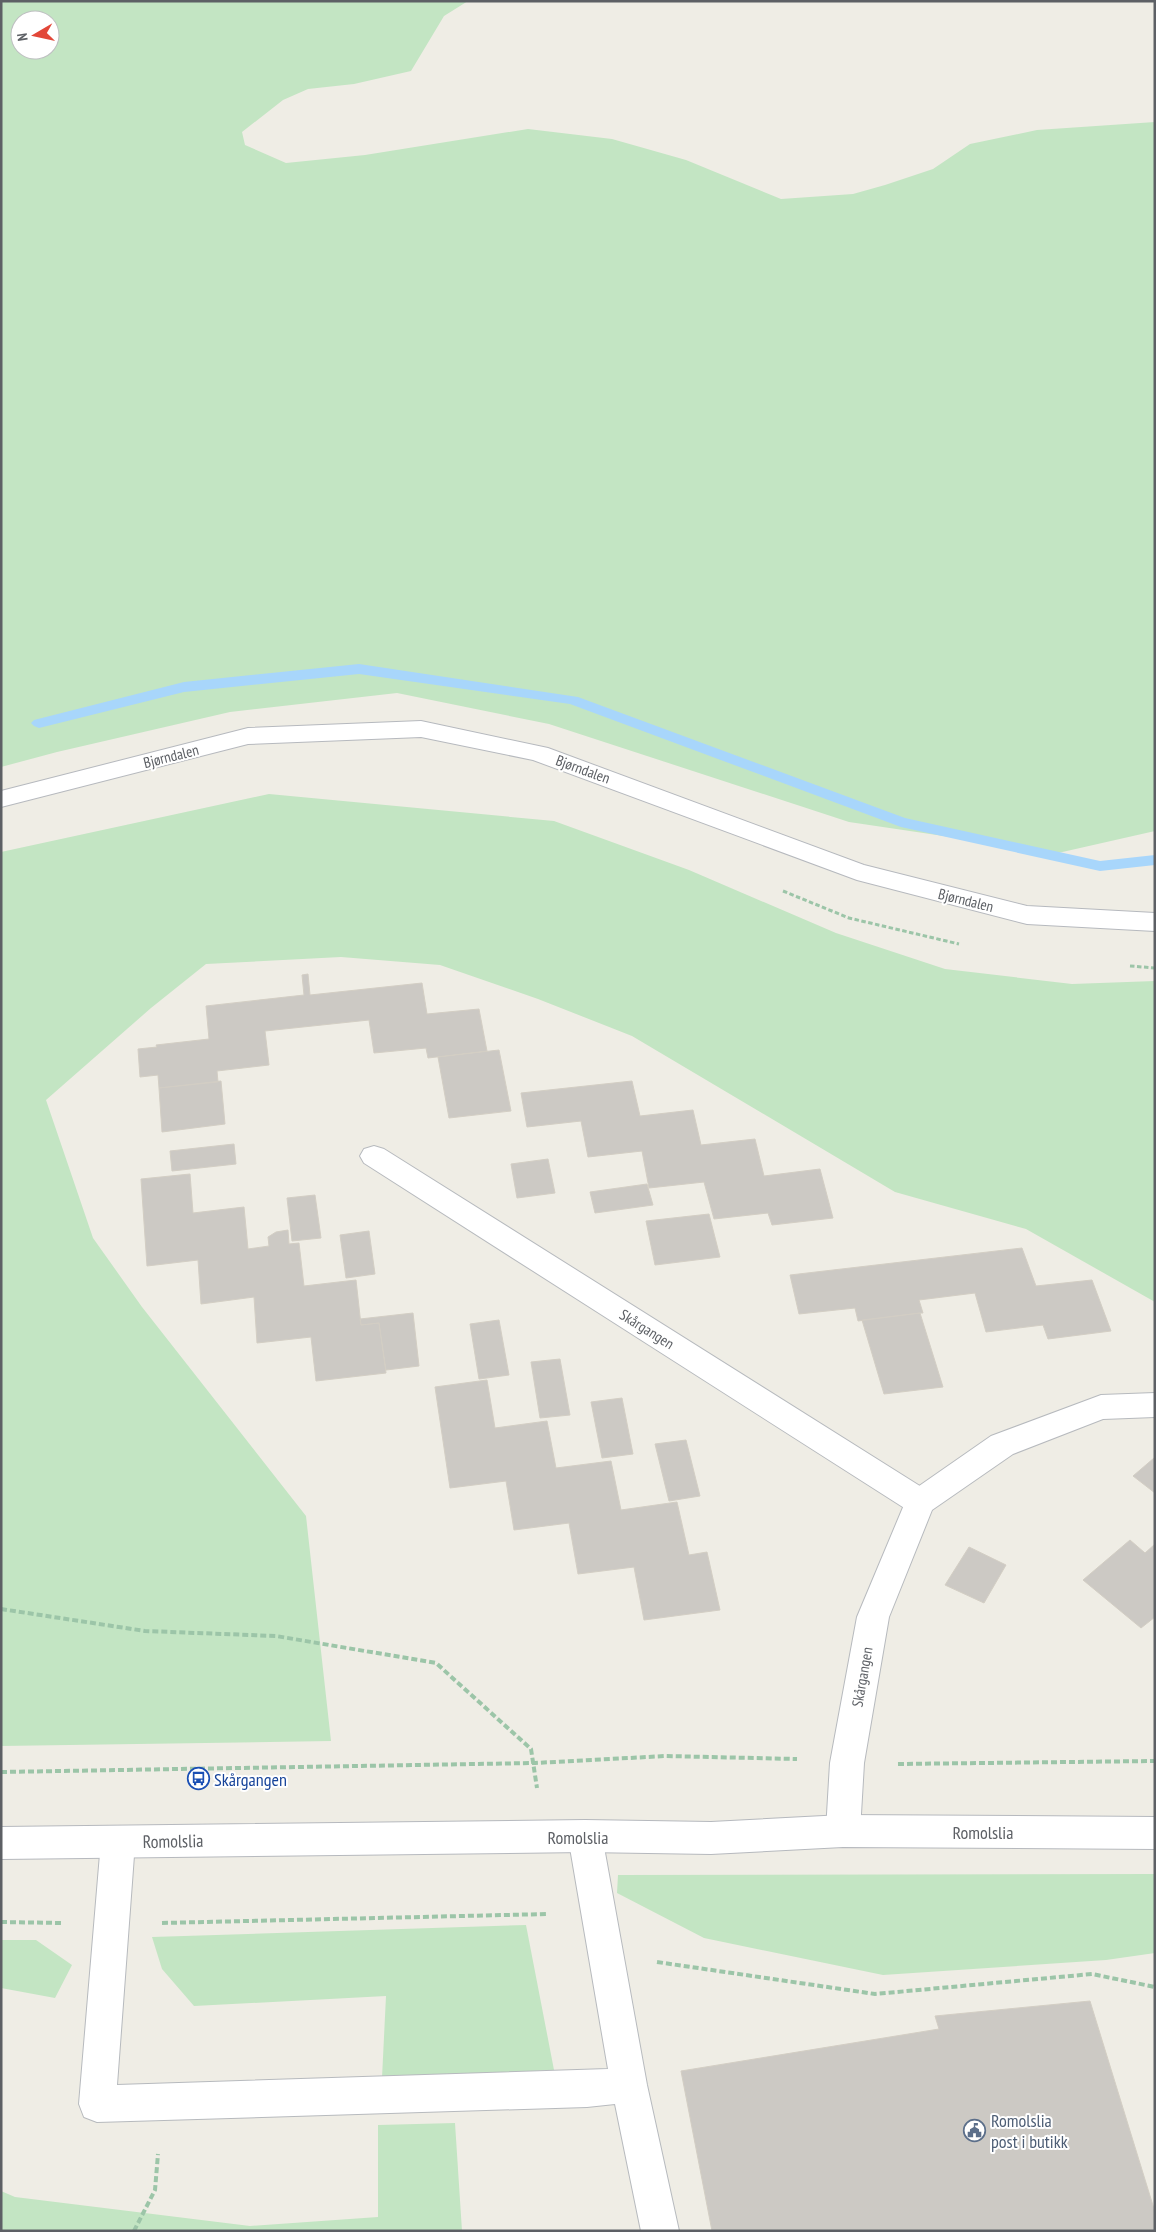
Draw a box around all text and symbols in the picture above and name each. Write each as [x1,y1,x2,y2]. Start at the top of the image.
north arrow [10,10,60,60]
text: N [13,32,32,42]
street label: Bjørndalen [141,740,201,772]
street label: Bjørndalen [553,750,613,788]
street label: Bjørndalen [936,884,996,916]
street label: Skårgangen [616,1305,678,1353]
street label: Skårgangen [847,1645,877,1709]
bus stop icon: Skårgangen [186,1767,210,1791]
place label: Skårgangen [214,1768,287,1791]
street label: Romolslia [953,1821,1013,1844]
street label: Romolslia [548,1826,608,1849]
street label: Romolslia [142,1829,204,1853]
place label: Romolslia post i butikk [991,2109,1068,2153]
public building icon: Romolslia post i butikk [963,2118,987,2142]

